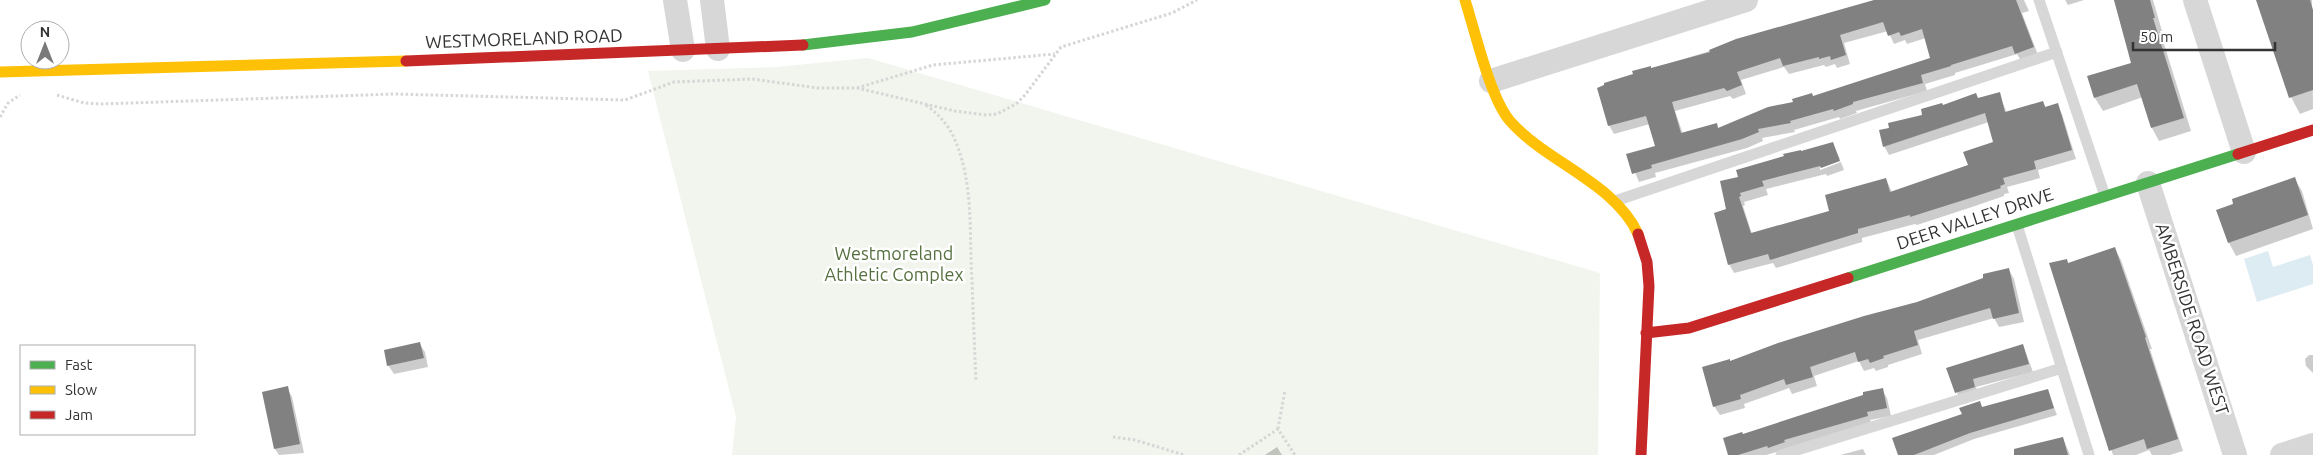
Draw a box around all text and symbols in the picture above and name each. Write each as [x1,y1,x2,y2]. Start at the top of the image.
north arrow [20,20,70,70]
scale bar [2133,20,2276,52]
text: N [40,24,50,40]
street label: WESTMORELAND ROAD [425,25,623,51]
text: 50 m [2140,28,2173,45]
street label: DEER VALLEY DRIVE [1894,183,2056,253]
street label: AMBERSIDE ROAD WEST [2152,220,2233,417]
park label: Westmoreland Athletic Complex [825,243,964,284]
legend [20,345,195,435]
text: Fast [65,356,93,373]
text: Slow [65,381,98,398]
text: Jam [65,406,93,423]

